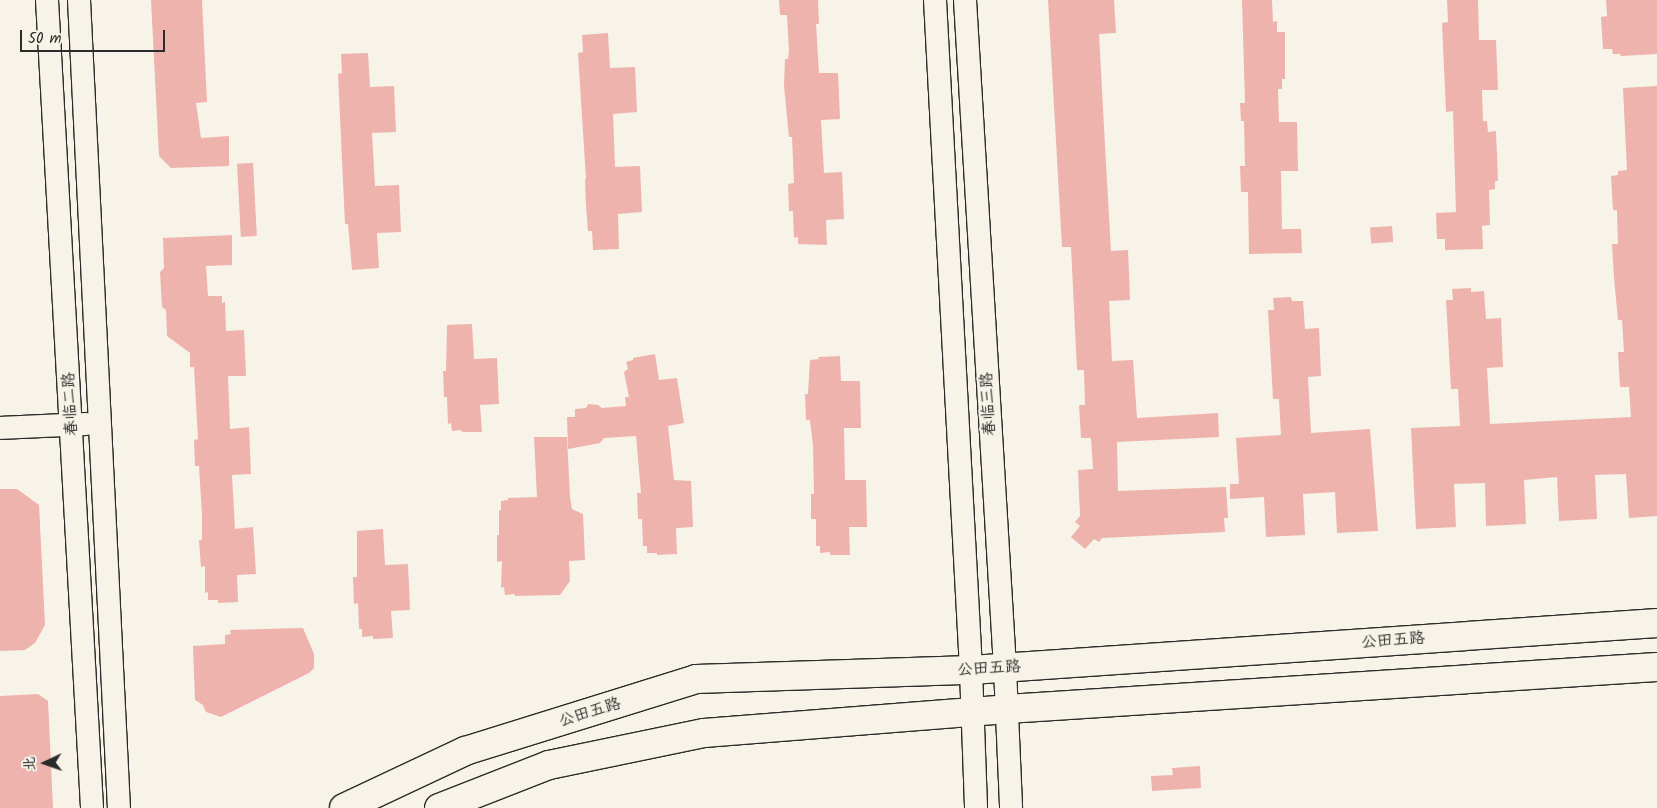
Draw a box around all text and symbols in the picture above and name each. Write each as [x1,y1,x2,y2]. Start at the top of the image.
scale bar [22,20,168,52]
text: 50 m [28,27,62,51]
street label: 春临二路 [60,372,82,436]
street label: 春临三路 [978,372,1000,436]
street label: 公田五路 [1360,629,1426,653]
street label: 公田五路 [957,658,1021,680]
street label: 公田五路 [557,694,623,732]
north arrow [20,738,70,788]
text: 北 [19,756,41,771]

